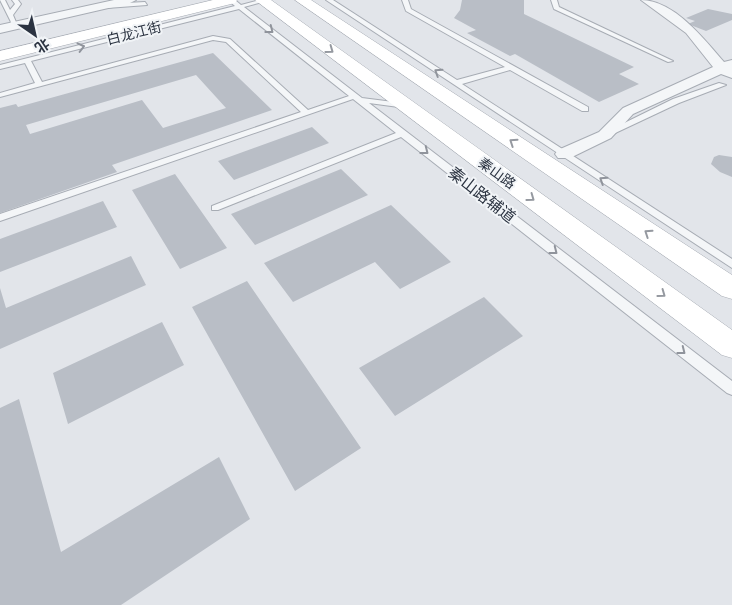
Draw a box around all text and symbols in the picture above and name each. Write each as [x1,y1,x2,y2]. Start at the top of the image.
north arrow [10,10,60,60]
street label: 白龙江街 [105,17,163,49]
one-way arrow [264,24,273,33]
text: 北 [31,34,53,57]
one-way arrow [77,42,85,52]
one-way arrow [324,44,333,52]
one-way arrow [435,69,444,78]
one-way arrow [509,139,519,148]
one-way arrow [420,146,429,155]
street label: 秦山路 [475,153,519,193]
street label: 秦山路辅道 [444,162,520,228]
one-way arrow [600,177,609,186]
one-way arrow [525,192,535,201]
one-way arrow [644,230,654,239]
one-way arrow [548,245,558,254]
one-way arrow [656,289,665,297]
one-way arrow [676,345,685,353]

